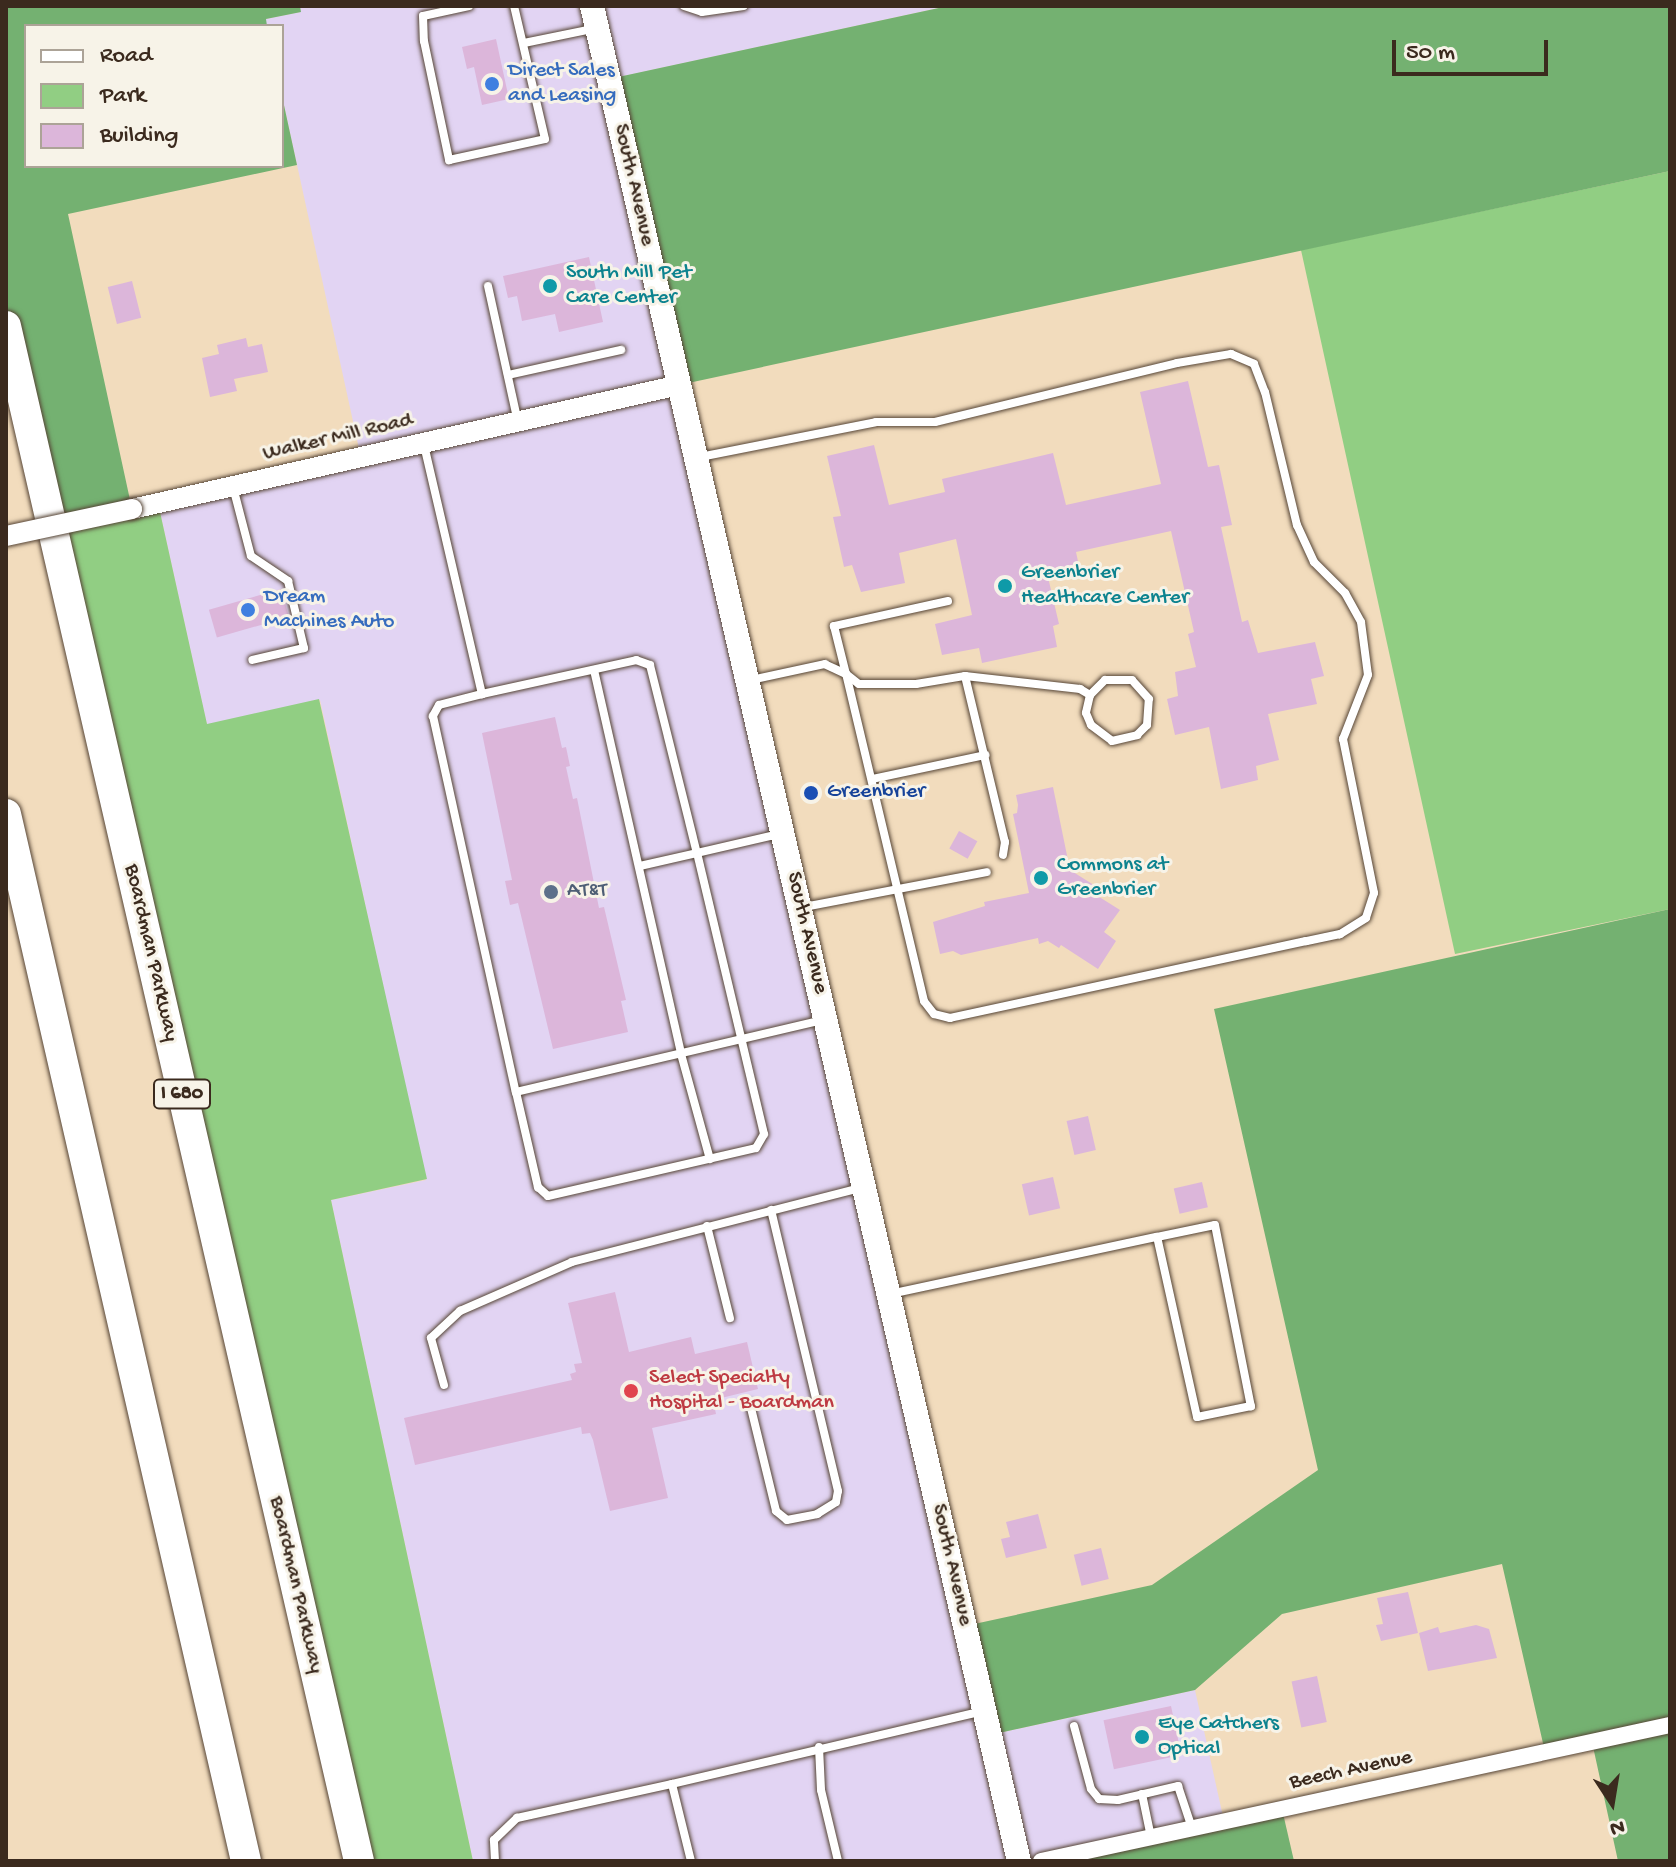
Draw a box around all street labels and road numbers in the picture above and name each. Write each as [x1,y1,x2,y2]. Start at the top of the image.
street label: South Avenue [606,122,660,248]
street label: Walker Mill Road [261,408,415,468]
street label: Boardman Parkway [117,862,183,1044]
street label: South Avenue [779,870,833,996]
road number: I 680 [152,1078,212,1110]
street label: Boardman Parkway [262,1494,328,1676]
street label: South Avenue [924,1502,978,1628]
street label: Beech Avenue [1287,1745,1415,1797]

